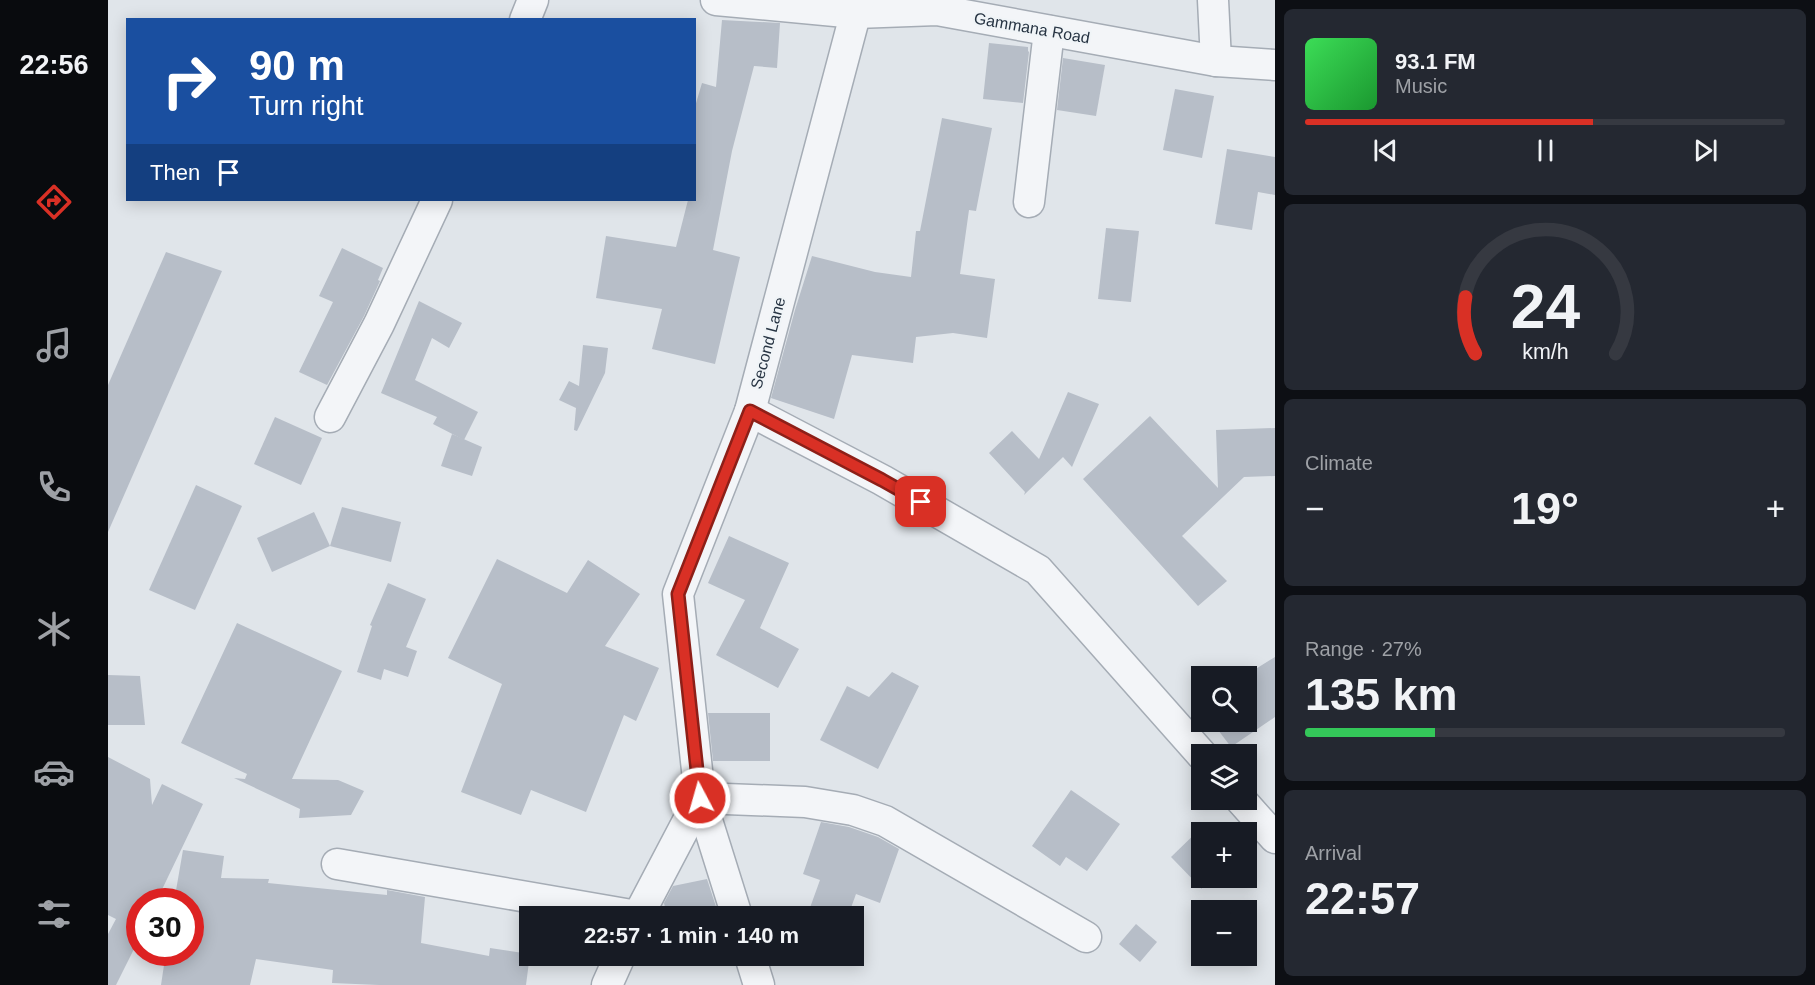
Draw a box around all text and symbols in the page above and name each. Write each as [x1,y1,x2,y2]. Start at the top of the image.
street label: Gammana Road [973,9,1091,47]
icon: right [150,42,228,120]
text: 90 m [249,42,345,89]
text: 93.1 FM [1395,49,1476,74]
text: 22:56 [19,50,89,80]
text: Music [1395,75,1447,97]
text: Turn right [249,91,364,121]
icon: previous [1369,134,1402,167]
icon: pause [1529,134,1562,167]
icon: next [1689,134,1722,167]
icon: arrive [212,156,245,189]
text: Then [150,160,200,185]
icon: directions [33,181,75,223]
text: 24 [1510,272,1580,341]
street label: Second Lane [748,295,788,391]
icon: music [33,324,75,366]
text: km/h [1522,341,1568,365]
text: Climate [1305,452,1373,474]
icon: phone [33,466,75,508]
pin [895,476,946,527]
text: 19° [1511,483,1579,534]
icon: arrive [904,485,937,518]
text: − [1305,490,1324,527]
text: + [1766,490,1785,527]
icon: climate [33,608,75,650]
text: Range · 27% [1305,638,1422,660]
map controls [1191,666,1257,966]
button: search [1191,666,1257,732]
text: 135 km [1305,669,1458,720]
button: layers [1191,744,1257,810]
icon: car [33,751,75,793]
position arrow [668,766,732,830]
button: + [1191,822,1257,888]
text: Arrival [1305,842,1362,864]
text: 22:57 [1305,873,1420,924]
speed limit sign: 30 [126,888,204,966]
icon: filters [33,893,75,935]
button: − [1191,900,1257,966]
text: 22:57 · 1 min · 140 m [584,923,799,948]

